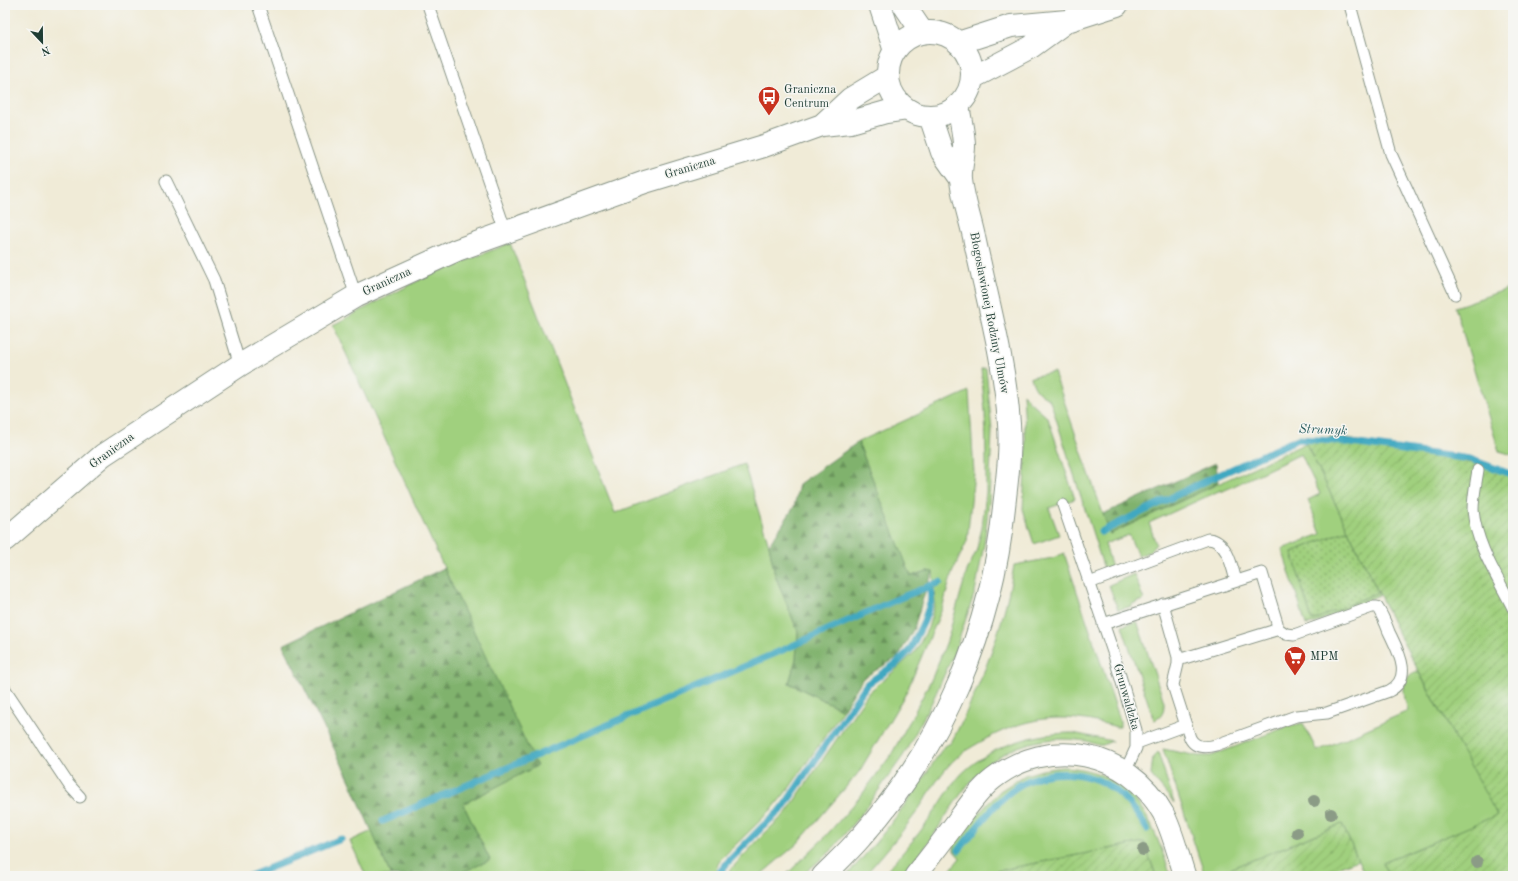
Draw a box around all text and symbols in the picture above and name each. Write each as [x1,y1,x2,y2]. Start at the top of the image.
north arrow [22,22,62,62]
text: N [39,43,51,57]
bus stop icon: Graniczna Centrum [756,84,782,117]
place label: Graniczna Centrum [784,84,836,110]
street label: Graniczna [663,155,717,181]
street label: Błogosławionej Rodziny Ulmów [967,231,1011,396]
street label: Graniczna [361,266,413,298]
water label: Strumyk [1298,423,1348,437]
street label: Graniczna [87,431,137,471]
supermarket icon: MPM [1282,644,1308,677]
place label: MPM [1310,651,1338,663]
street label: Grunwaldzka [1111,663,1141,732]

